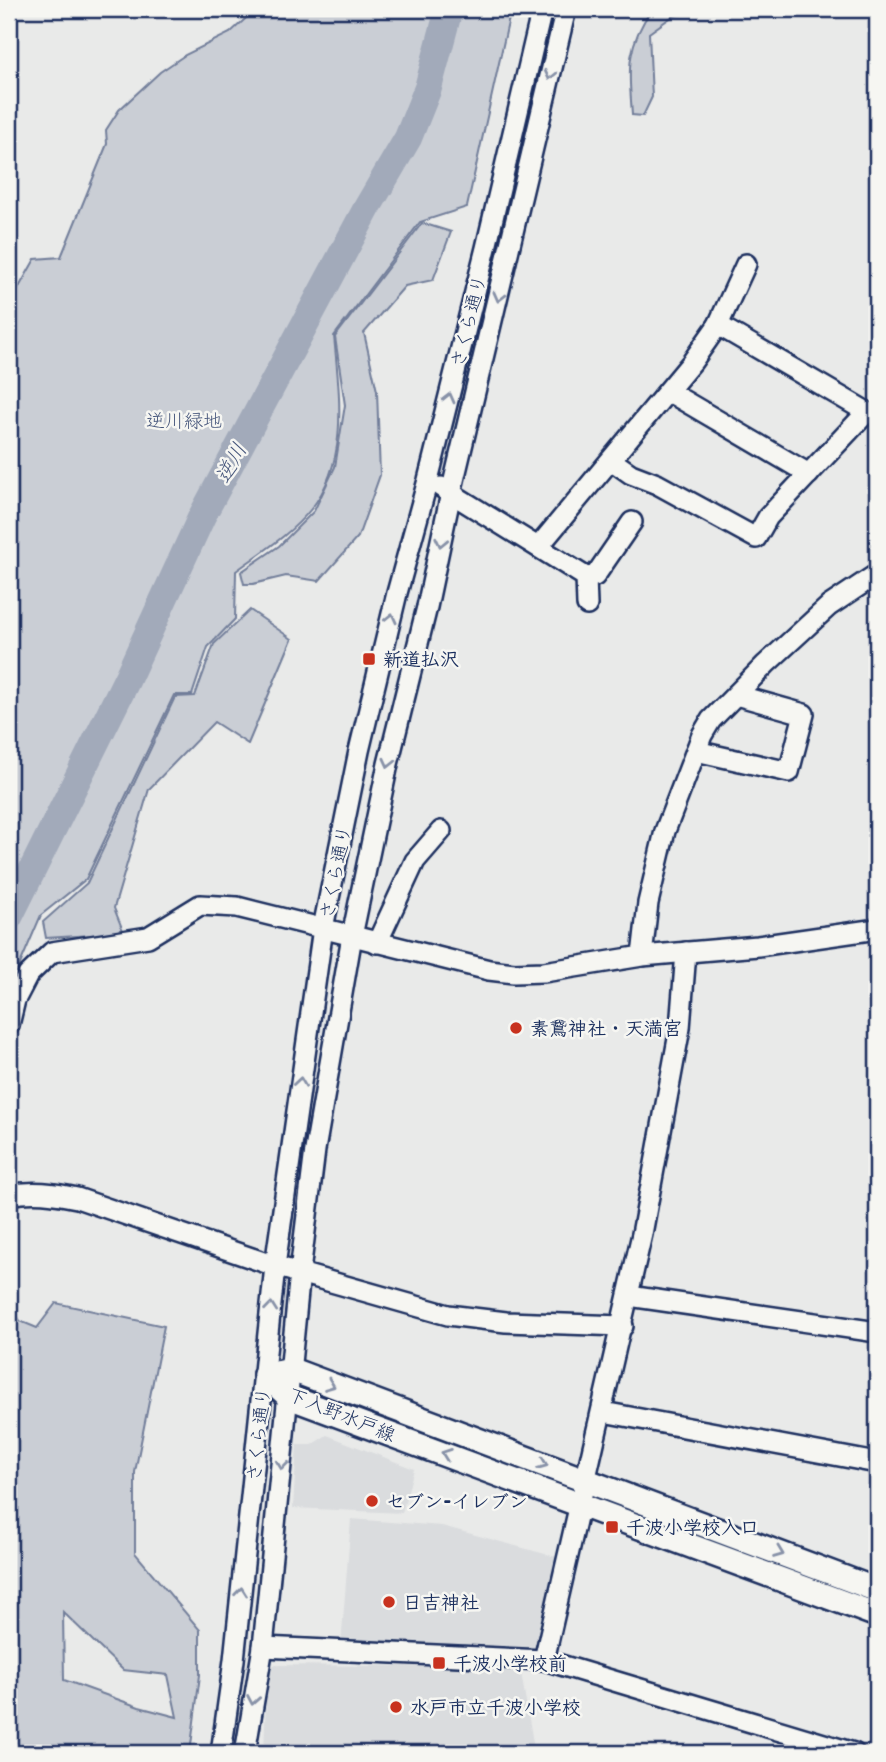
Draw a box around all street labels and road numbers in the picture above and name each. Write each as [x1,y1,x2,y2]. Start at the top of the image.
street label: さくら通り [442,271,492,370]
street label: さくら通り [311,823,357,921]
street label: 下入野水戸線 [284,1379,400,1447]
street label: さくら通り [238,1385,276,1483]

